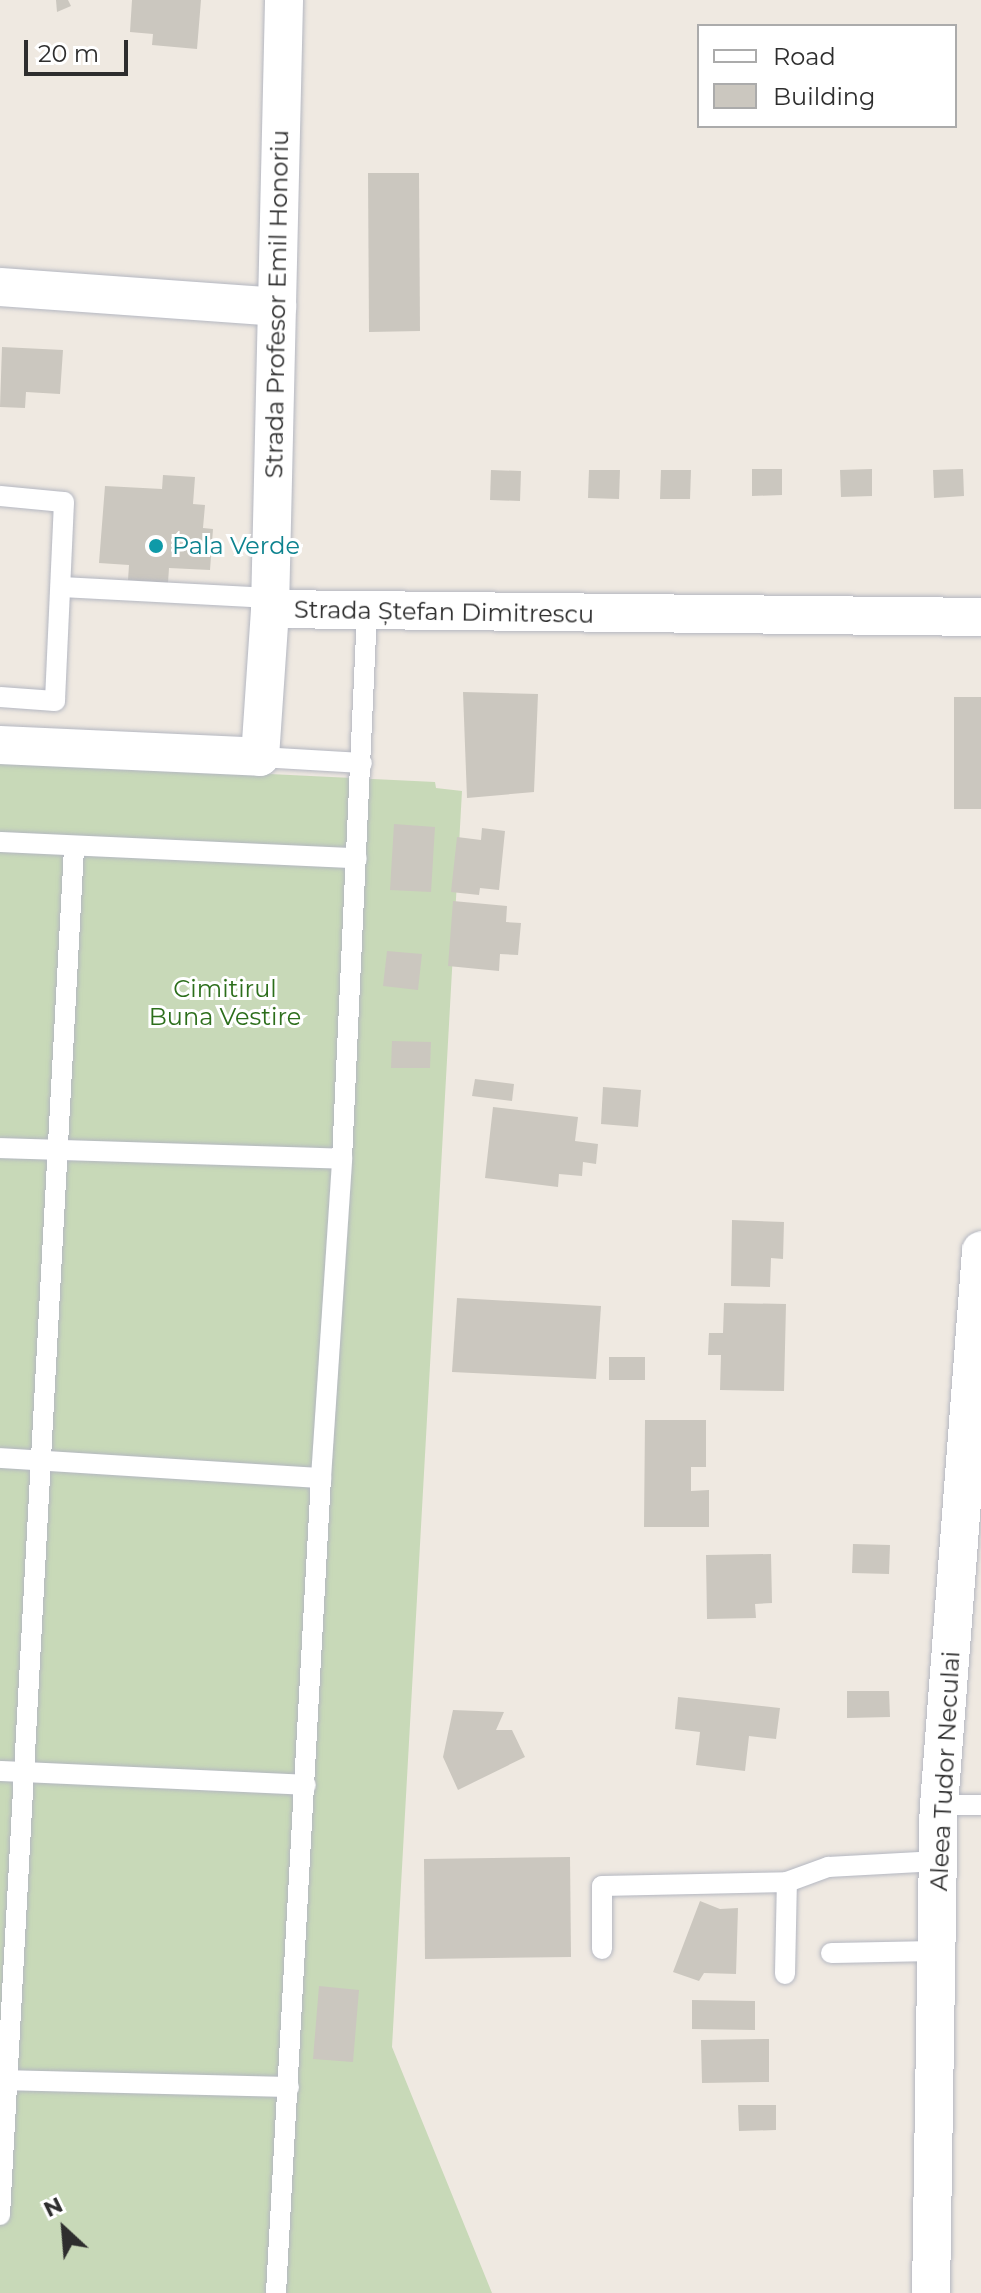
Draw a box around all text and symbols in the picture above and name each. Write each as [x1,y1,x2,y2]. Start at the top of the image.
scale bar [28,24,132,74]
legend [697,24,957,128]
text: 20 m [38,39,99,68]
text: Road [773,42,836,71]
text: Building [773,82,876,111]
street label: Strada Profesor Emil Honoriu [260,129,294,479]
place label: Pala Verde [172,532,300,560]
marker: Pala Verde [147,537,165,555]
street label: Strada Ștefan Dimitrescu [294,595,594,629]
park label: Cimitirul Buna Vestire [149,975,301,1031]
street label: Aleea Tudor Neculai [924,1650,966,1892]
north arrow [24,2189,104,2269]
text: N [39,2191,67,2223]

